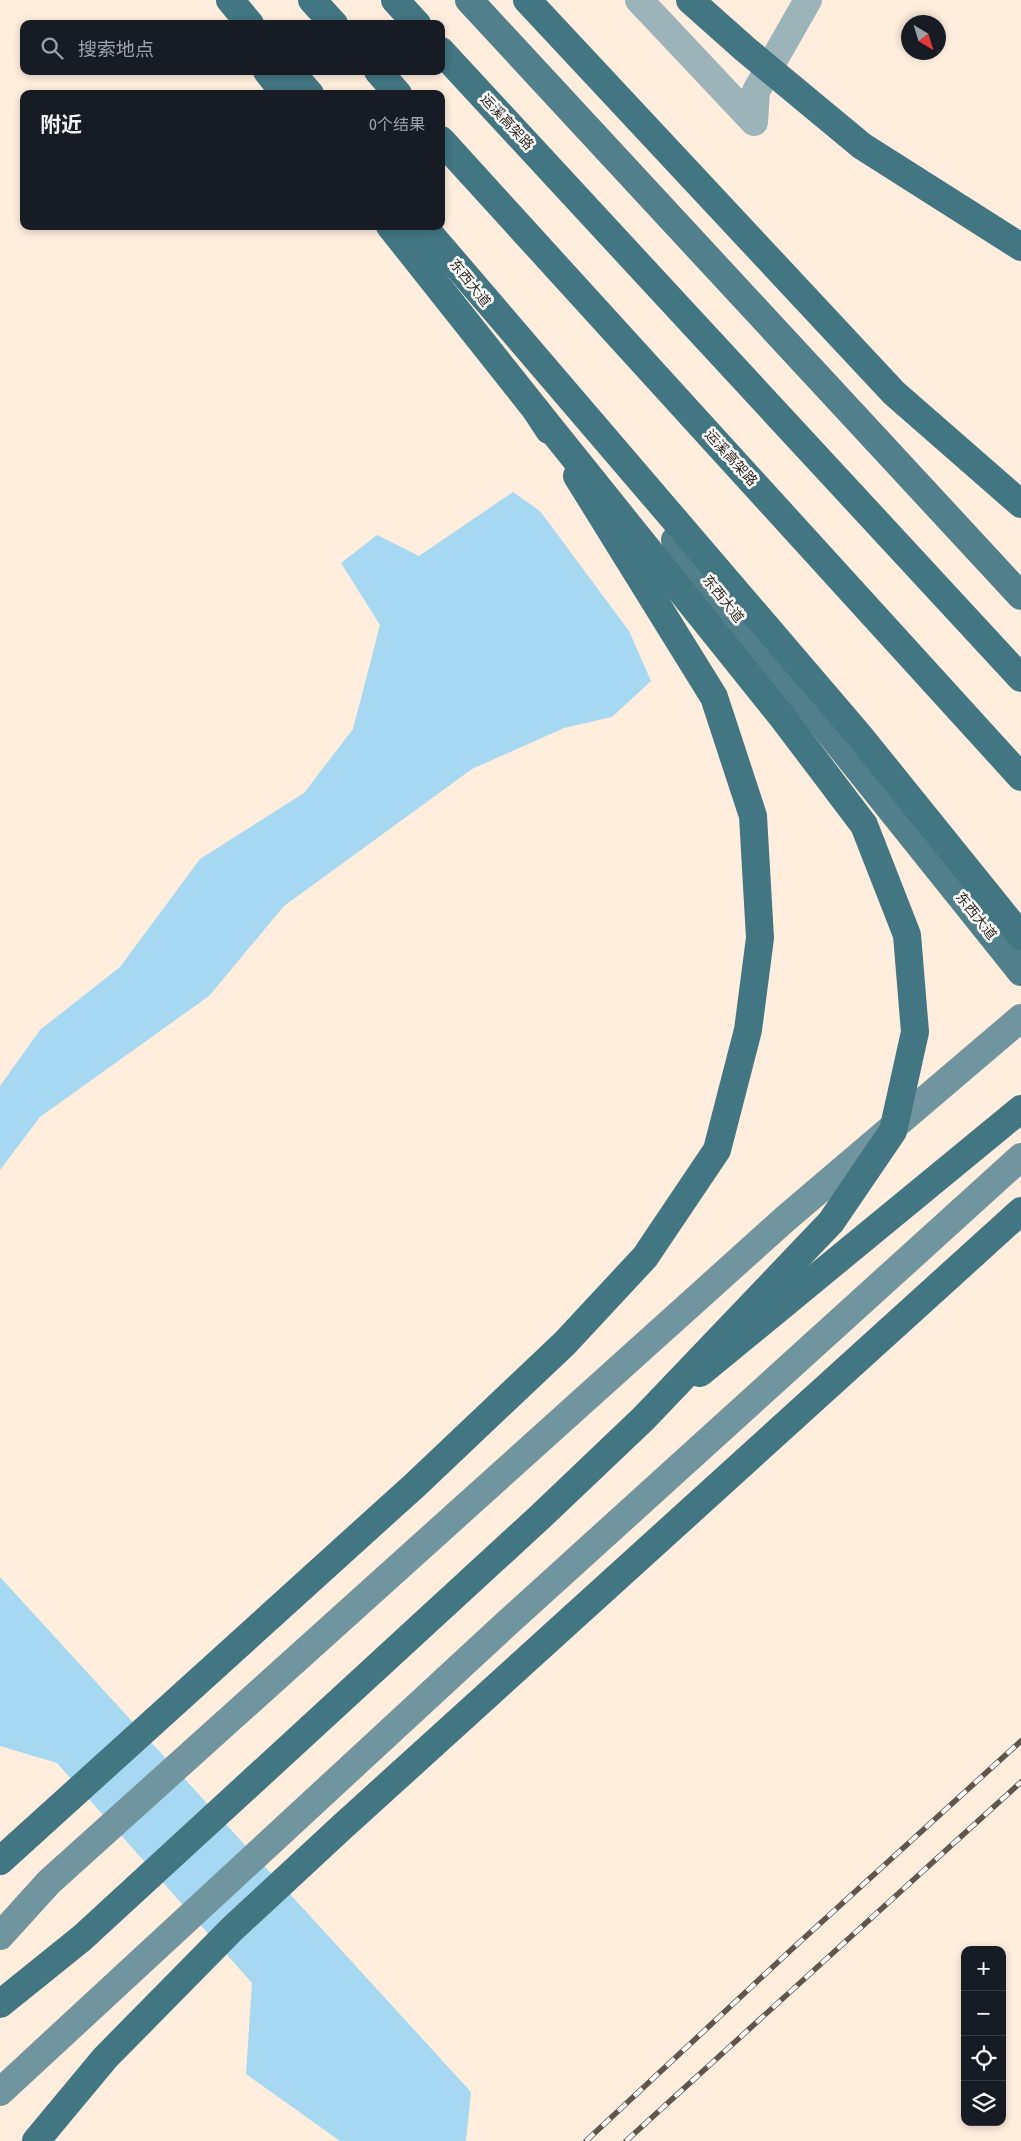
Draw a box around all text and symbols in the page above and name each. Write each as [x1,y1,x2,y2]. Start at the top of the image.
north arrow [901,15,946,60]
search box [20,20,445,75]
icon: search [38,34,66,62]
text: 搜索地点 [78,38,154,61]
street label: 运溪高架路 [477,91,537,153]
text: 附近 [40,112,82,138]
text: 0个结果 [369,115,425,134]
street label: 东西大道 [446,256,494,310]
street label: 运溪高架路 [701,426,761,490]
street label: 东西大道 [699,572,747,626]
street label: 东西大道 [952,889,1000,943]
map controls [961,1946,1006,2126]
button: + [961,1946,1006,1991]
button: − [961,1991,1006,2036]
button: locate [961,2036,1006,2081]
button: layers [961,2081,1006,2126]

